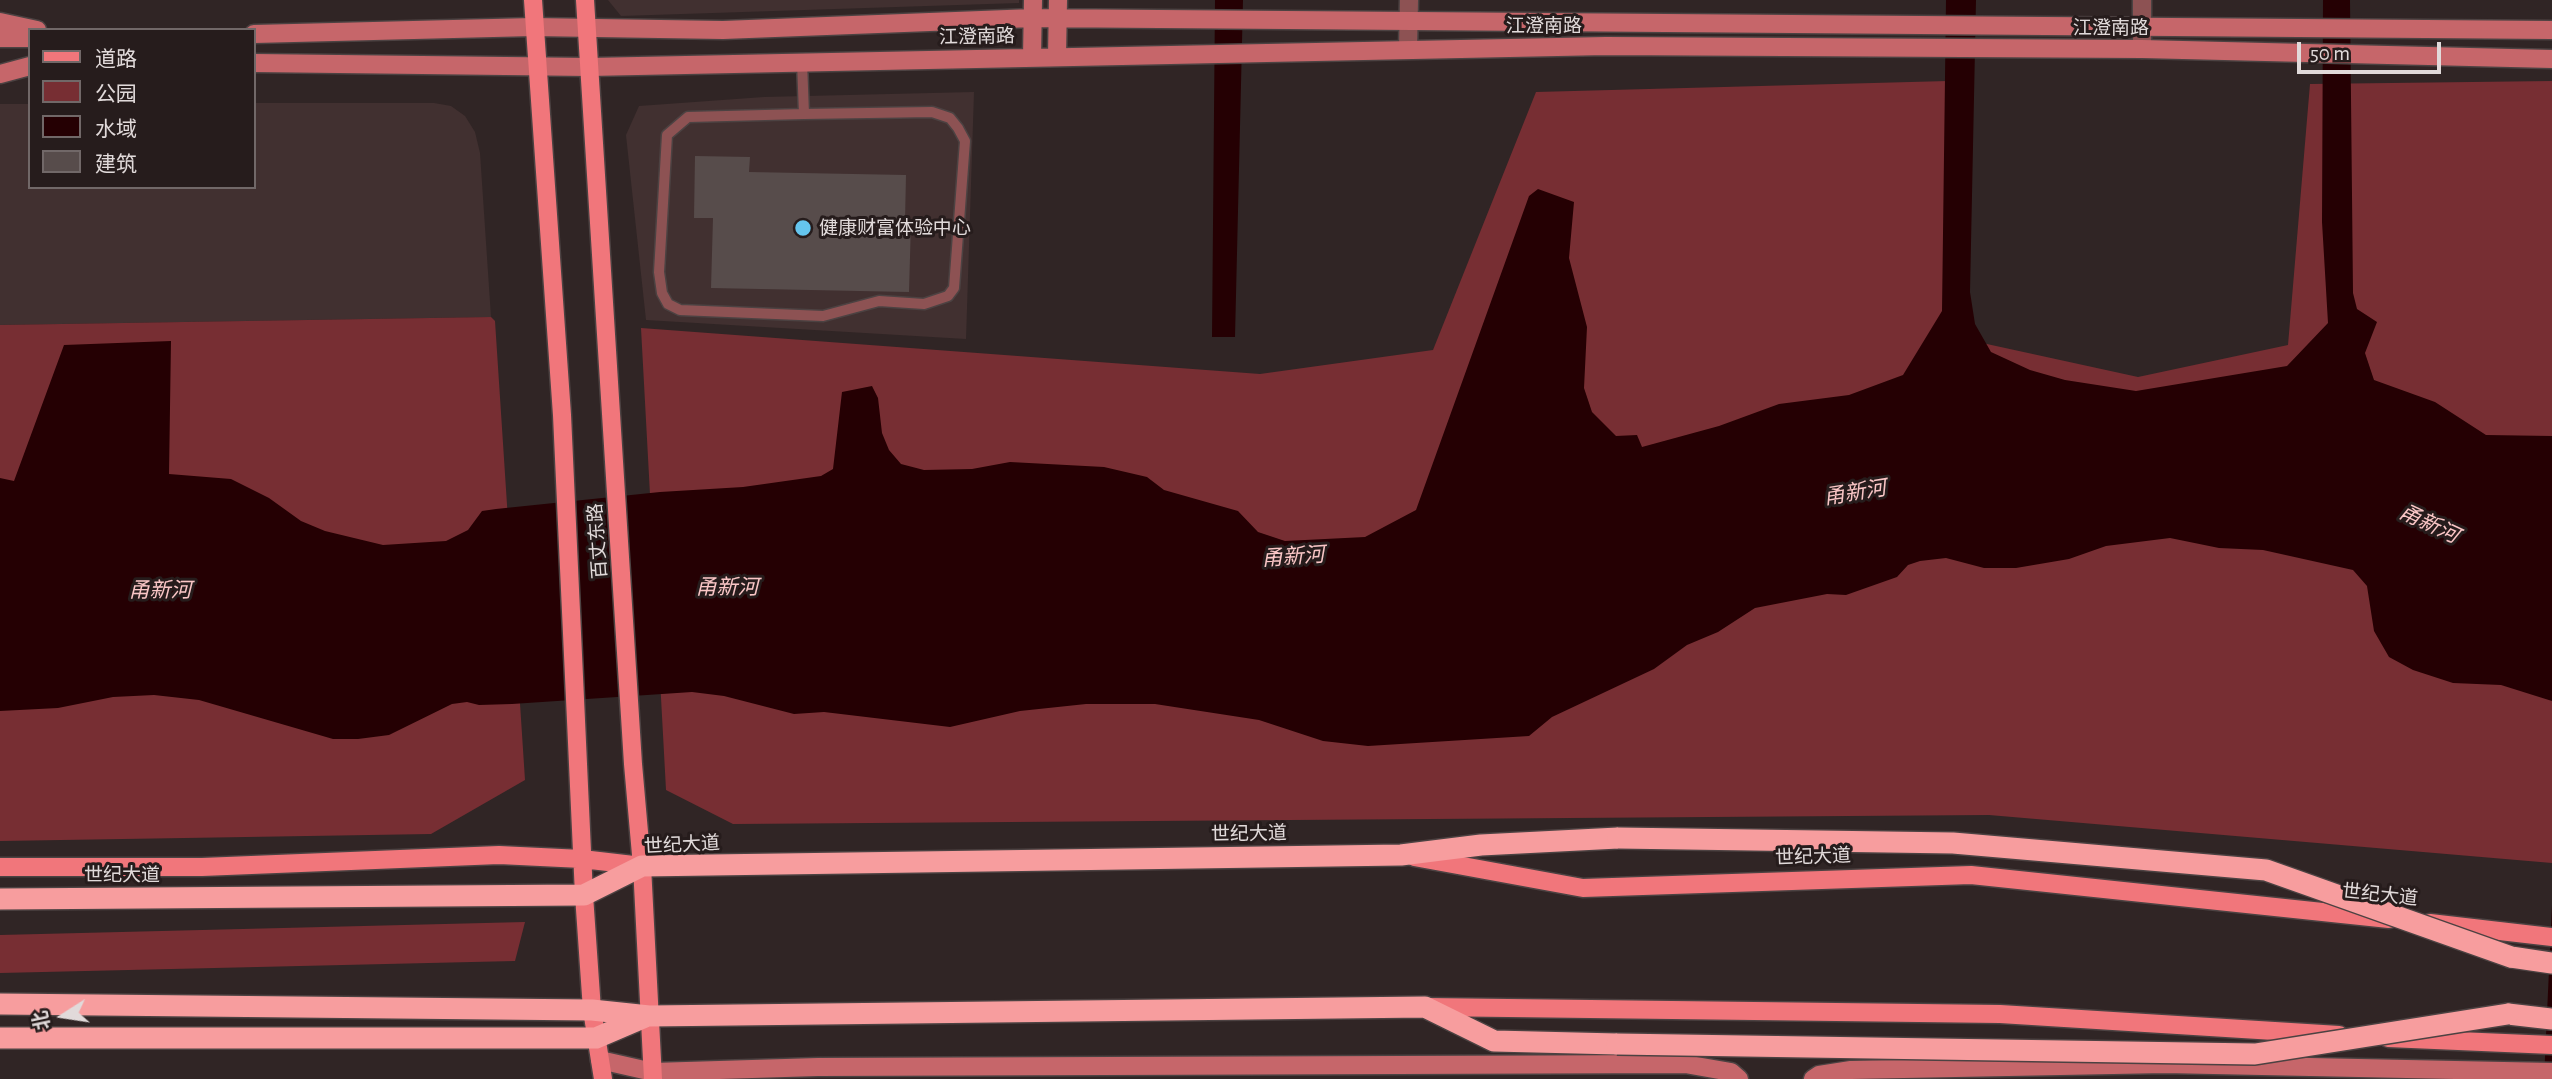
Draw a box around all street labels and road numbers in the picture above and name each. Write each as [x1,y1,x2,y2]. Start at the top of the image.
street label: 江澄南路 [1506,15,1582,37]
street label: 江澄南路 [2073,17,2149,39]
street label: 江澄南路 [939,25,1015,49]
street label: 百丈东路 [584,502,612,580]
street label: 世纪大道 [1211,822,1287,846]
street label: 世纪大道 [643,832,721,858]
street label: 世纪大道 [1775,844,1851,870]
street label: 世纪大道 [84,864,160,886]
street label: 世纪大道 [2341,880,2419,910]

